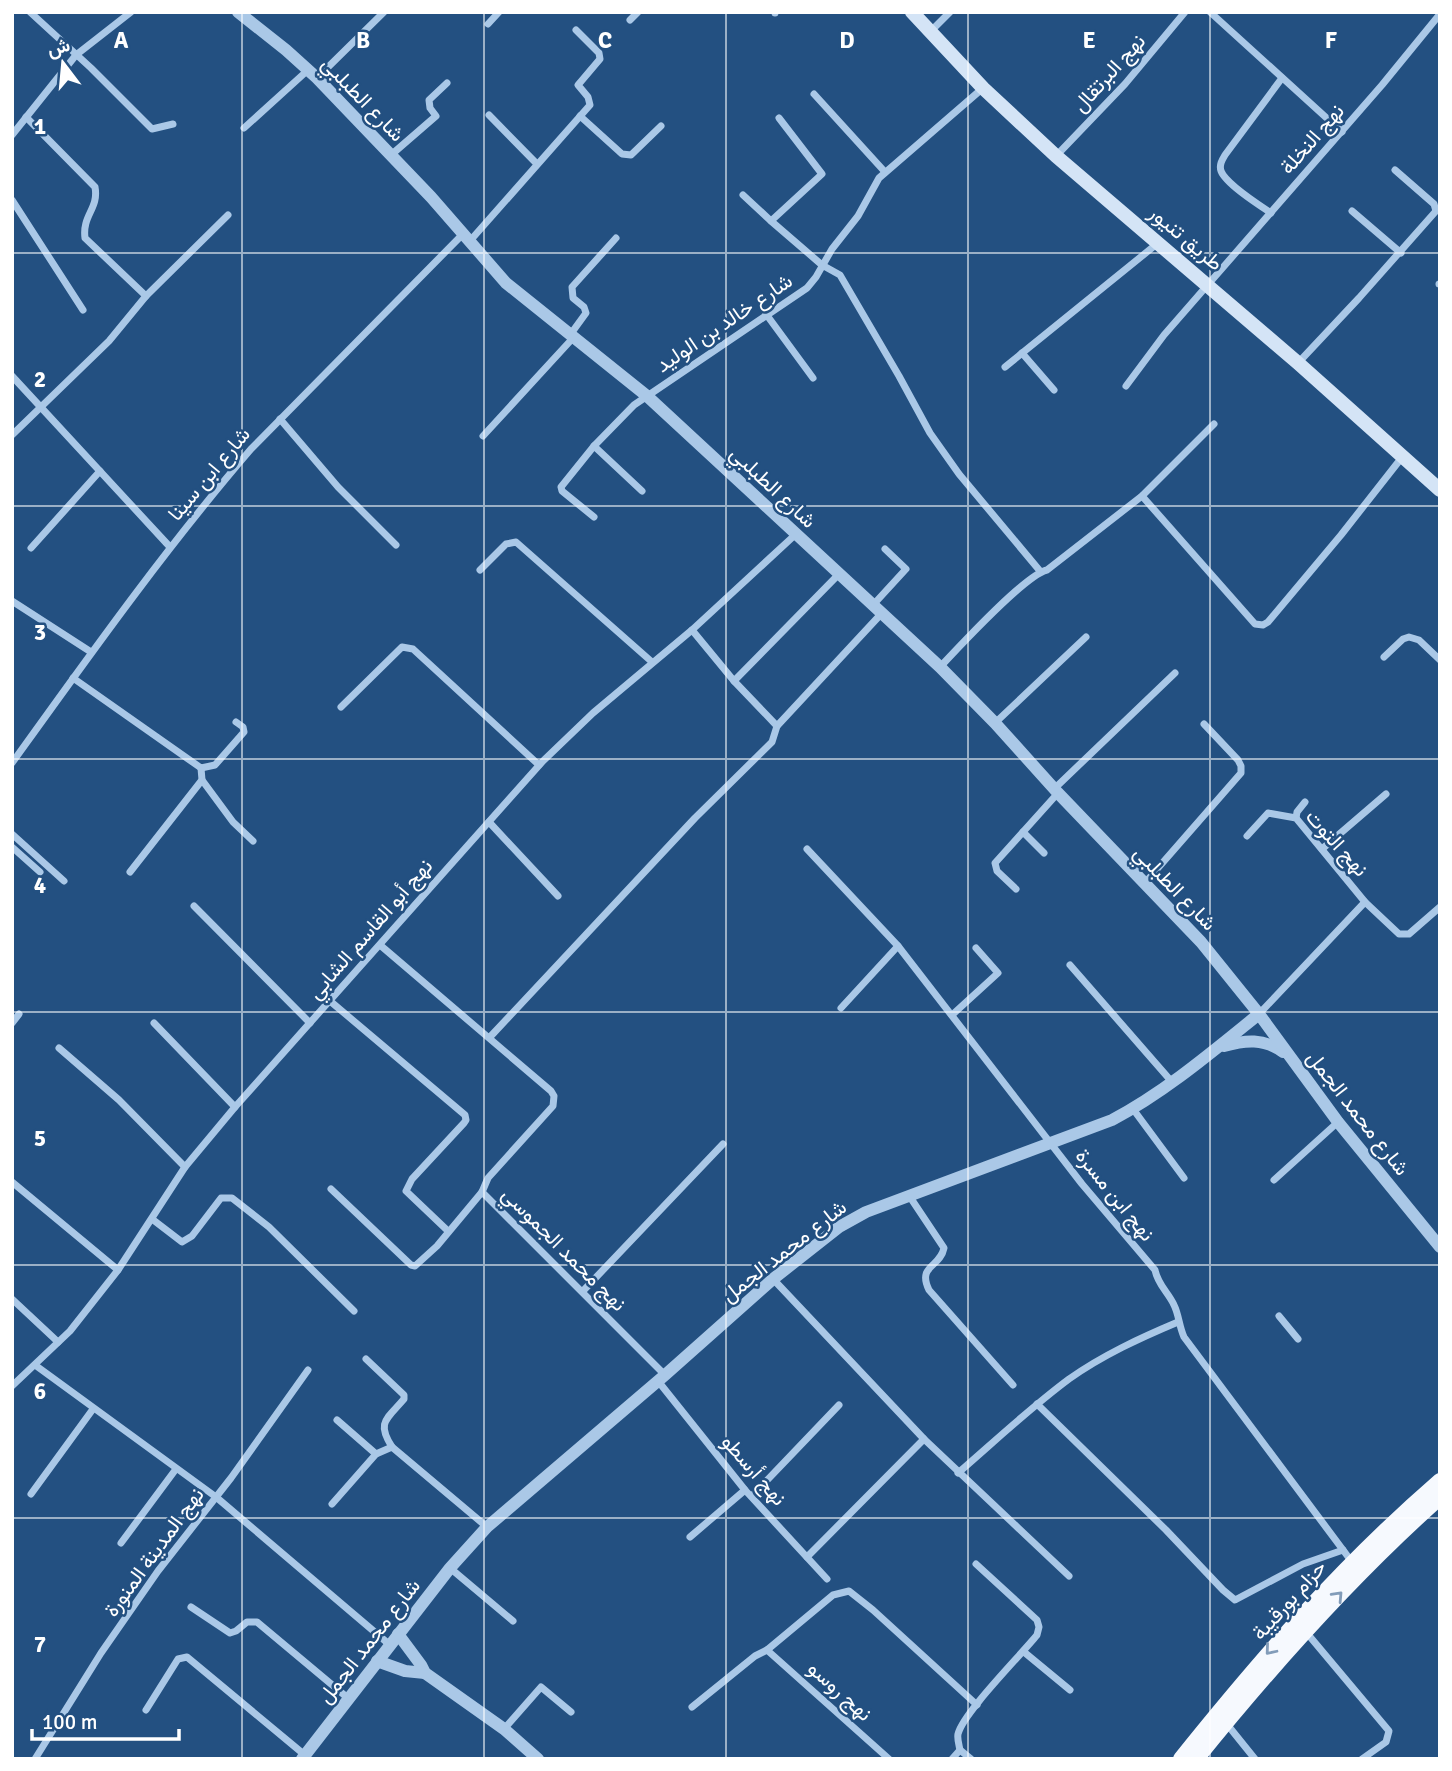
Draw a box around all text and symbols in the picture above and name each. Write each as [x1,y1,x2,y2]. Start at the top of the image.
text: A [114,26,129,55]
text: B [356,26,370,55]
text: C [598,26,612,55]
text: D [839,26,855,55]
text: E [1082,26,1096,55]
text: F [1325,26,1337,55]
north arrow [28,28,98,98]
street label: نهج البرتقال [1067,28,1152,118]
text: ش [44,33,73,62]
street label: شارع الطبلبي [313,51,410,150]
street label: نهج النخلة [1274,98,1351,180]
text: 1 [34,112,46,141]
street label: طريق تنيور [1143,199,1228,276]
street label: شارع خالد بن الوليد [651,268,798,379]
text: 2 [34,365,46,394]
street label: شارع ابن سينا [162,422,257,527]
street label: شارع الطبلبي [722,440,822,537]
text: 3 [34,618,46,647]
street label: نهج التوت [1299,804,1374,883]
street label: شارع الطبلبي [1125,840,1222,939]
street label: نهج أبو القاسم الشابي [302,853,441,1007]
text: 4 [34,871,46,900]
street label: شارع محمد الجمل [1300,1045,1415,1181]
text: 5 [34,1124,46,1153]
street label: نهج ابن مسرة [1069,1143,1160,1247]
street label: نهج محمد الجموسي [493,1181,632,1320]
street label: شارع محمد الجمل [716,1194,852,1309]
text: 6 [34,1377,46,1406]
street label: نهج أرسطو [715,1429,792,1512]
street label: نهج المدينة المنورة [98,1482,210,1622]
street label: حزام بورقيبة [1246,1554,1333,1646]
street label: شارع محمد الجمل [312,1573,427,1709]
one-way arrow [1329,1592,1342,1605]
text: 7 [34,1630,46,1659]
one-way arrow [1266,1643,1279,1655]
street label: نهج روسو [802,1655,878,1727]
scale bar [32,1698,178,1742]
text: 100 m [42,1709,97,1735]

